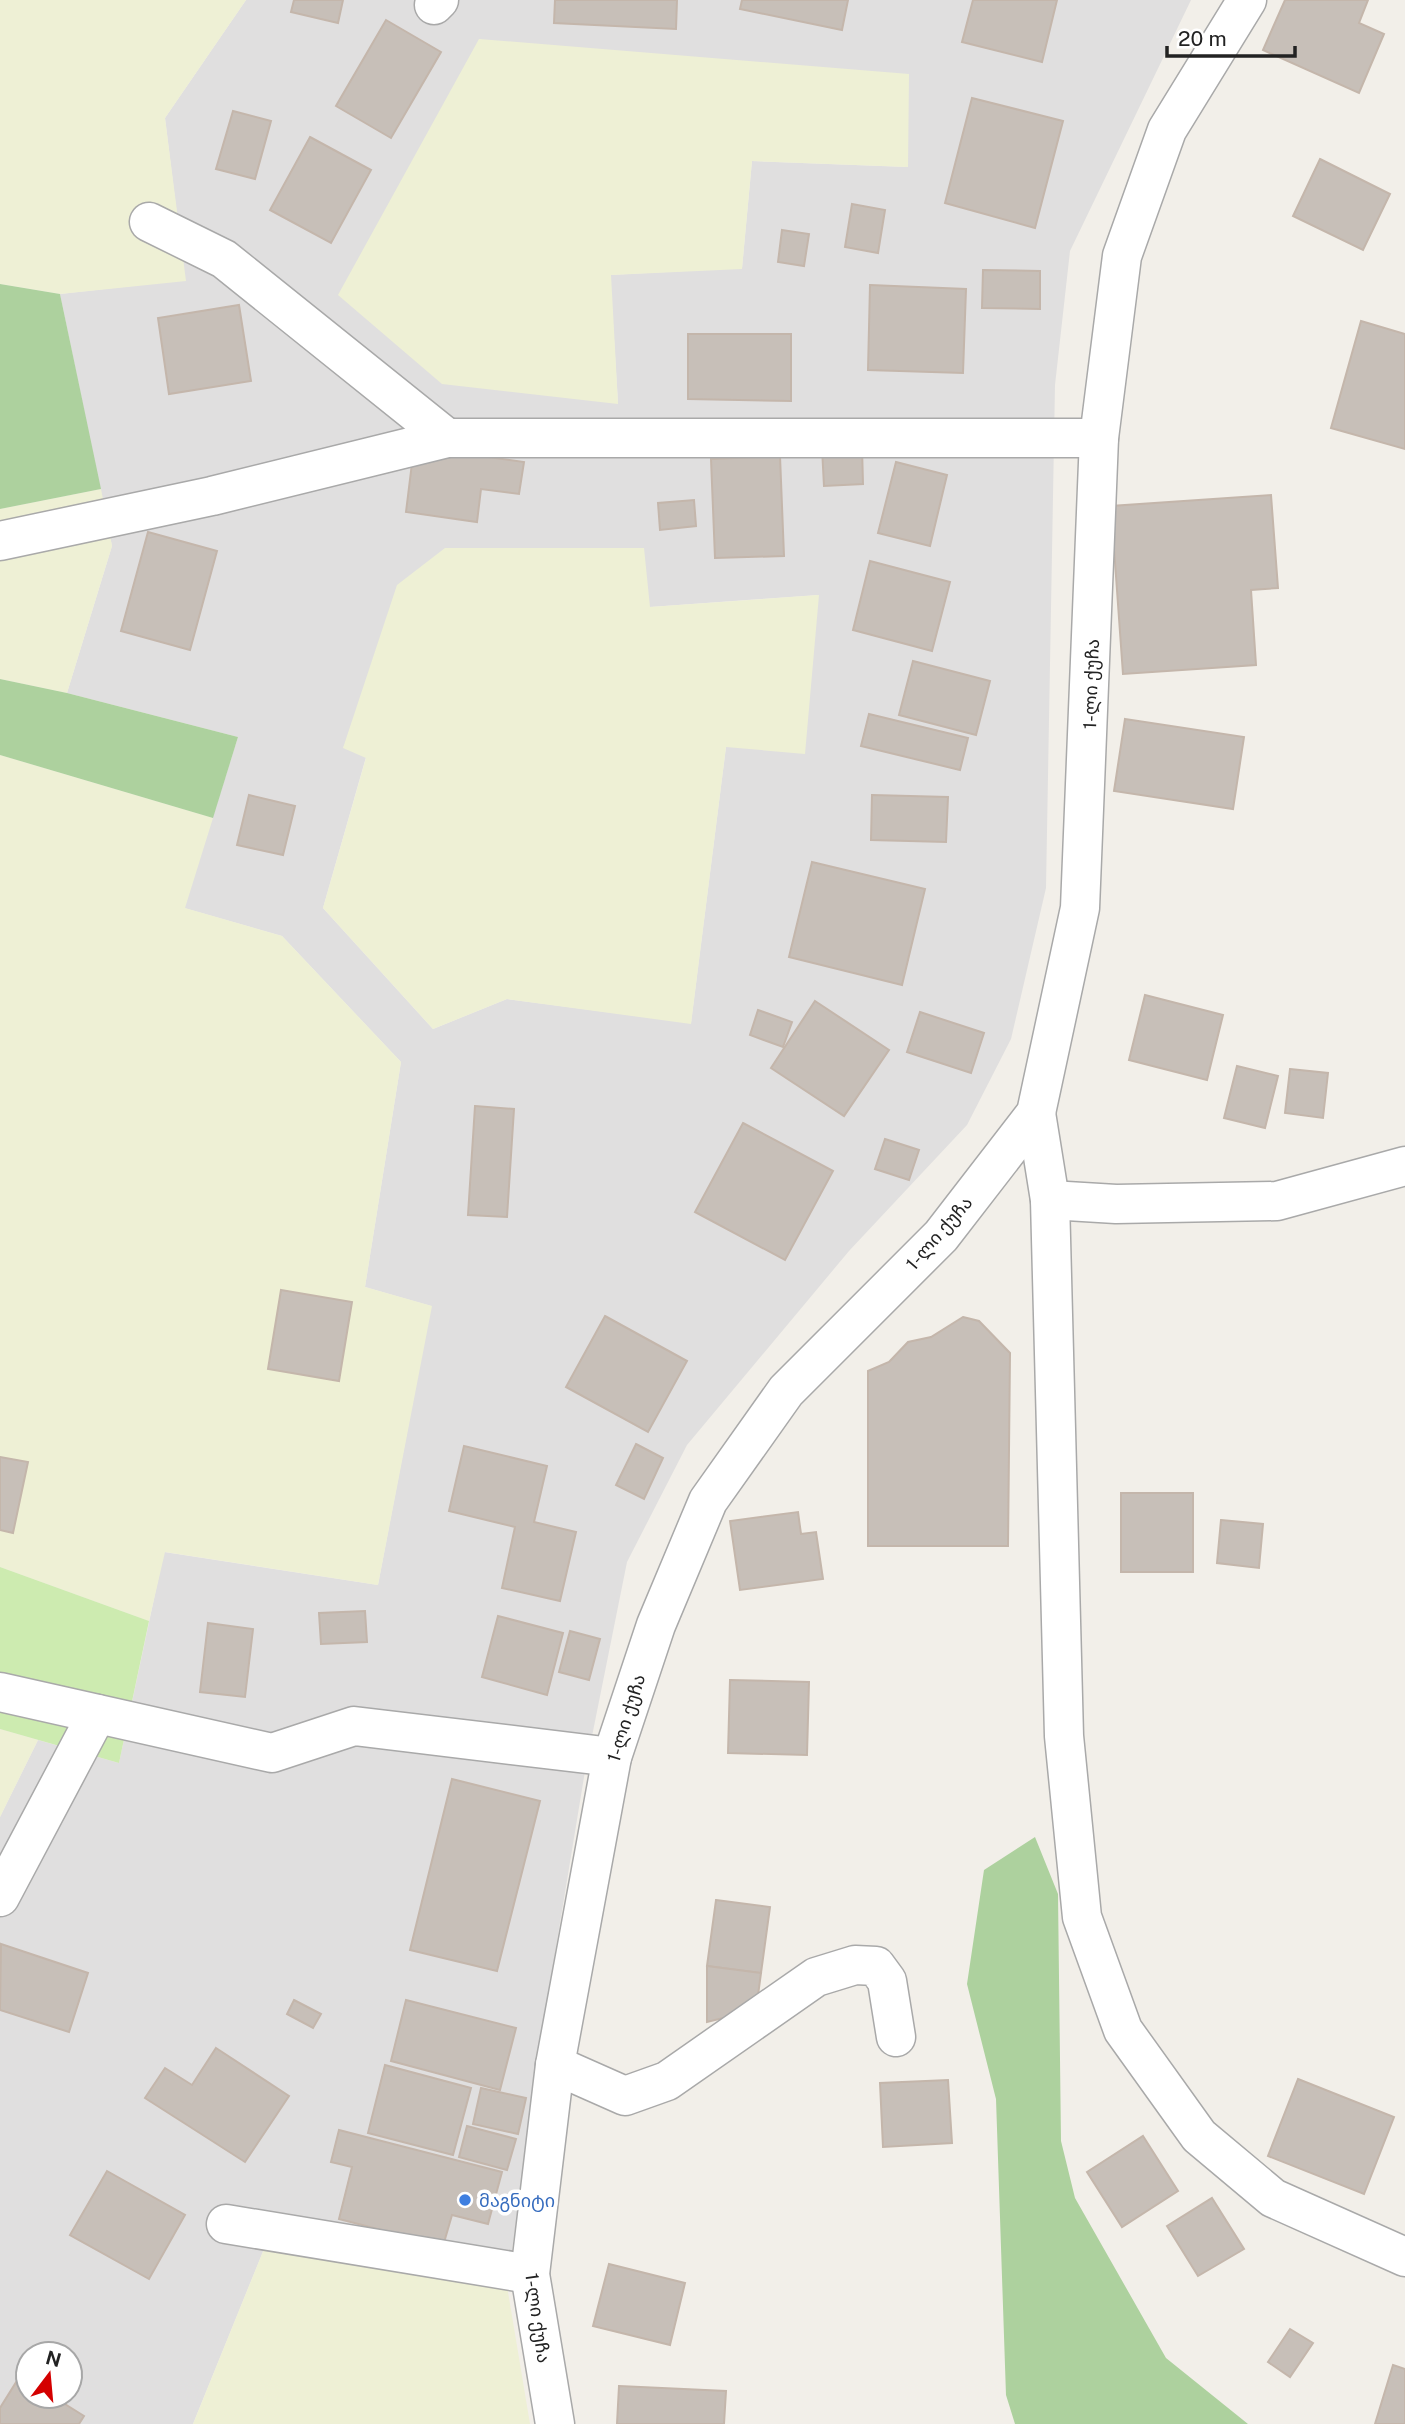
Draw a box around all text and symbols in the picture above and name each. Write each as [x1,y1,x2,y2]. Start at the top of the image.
scale bar [1167,14,1295,58]
text: 20 m [1178,26,1227,51]
street label: 1-ლი ქუჩა [1079,638,1104,730]
street label: 1-ლი ქუჩა [901,1192,977,1275]
street label: 1-ლი ქუჩა [603,1672,650,1765]
place label: მაგნიტი [479,2190,555,2212]
marker: მაგნიტი [457,2192,473,2208]
street label: 1-ლი ქუჩა [520,2272,555,2364]
north arrow [14,2340,84,2410]
text: N [44,2346,64,2371]

